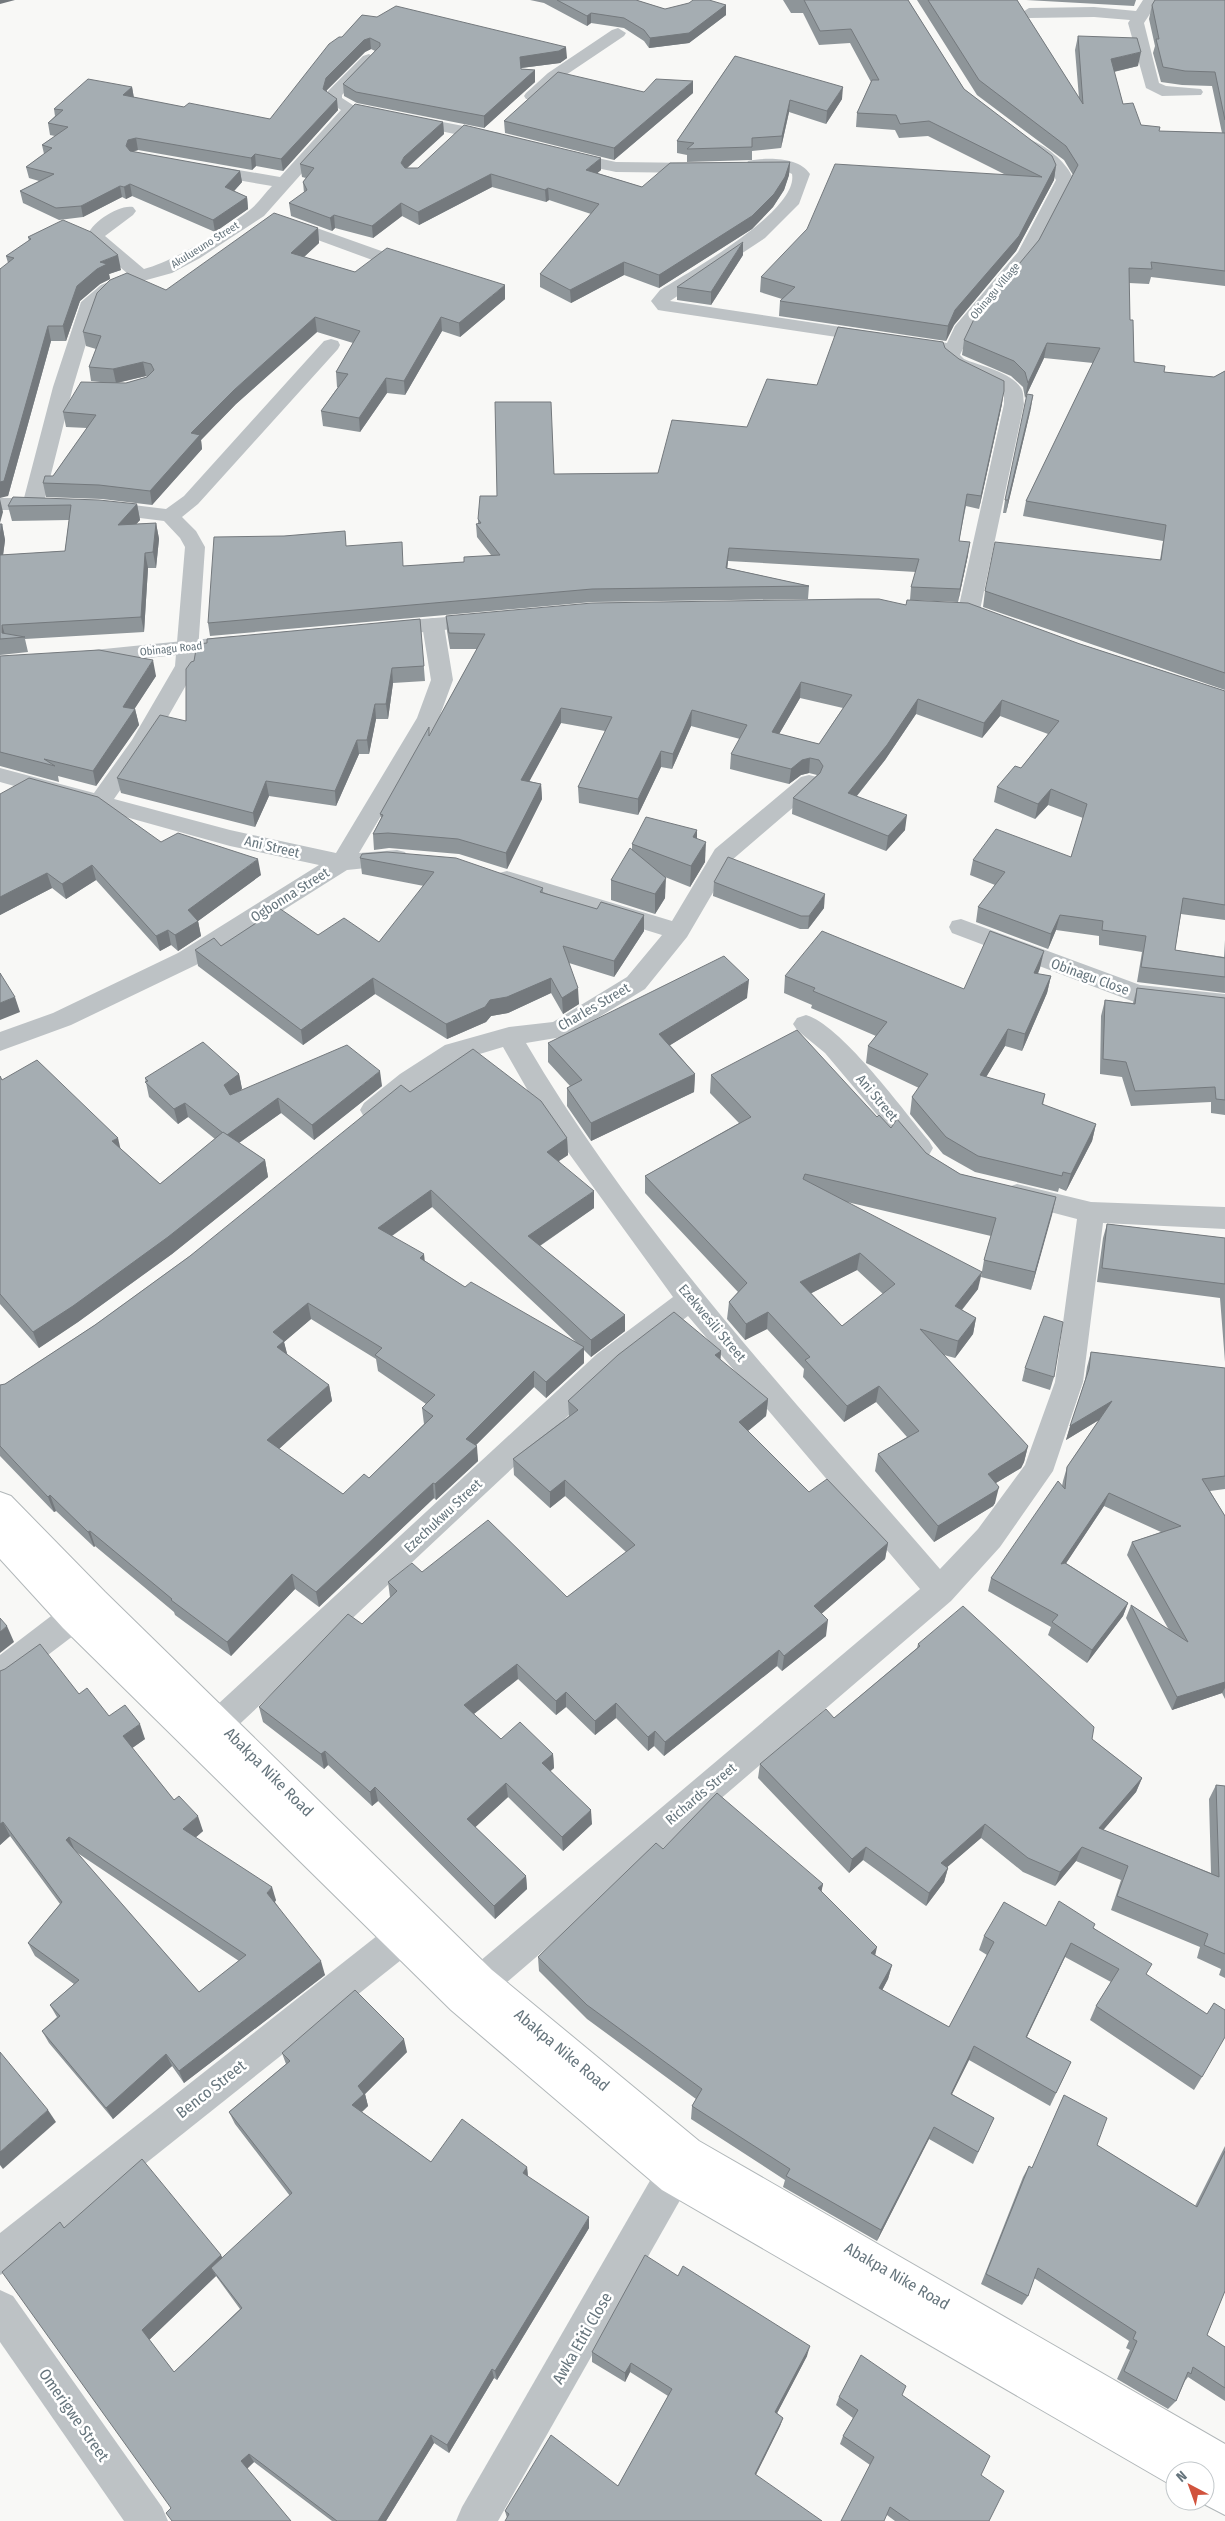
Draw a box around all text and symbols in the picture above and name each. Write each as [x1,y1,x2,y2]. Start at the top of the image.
street label: Akulueuno Street [169,219,242,271]
street label: Obinagu Village [968,260,1022,322]
street label: Obinagu Road [139,639,203,659]
street label: Ani Street [243,832,302,862]
street label: Ogbonna Street [248,864,333,926]
street label: Obinagu Close [1049,955,1131,999]
street label: Charles Street [555,979,633,1034]
street label: Ani Street [852,1071,902,1125]
street label: Ezekwesili Street [675,1281,750,1366]
street label: Ezechukwu Street [401,1475,486,1556]
street label: Abakpa Nike Road [221,1724,317,1820]
street label: Richards Street [662,1759,740,1829]
street label: Abakpa Nike Road [511,2005,613,2095]
street label: Benco Street [172,2055,250,2122]
street label: Abakpa Nike Road [841,2238,953,2314]
street label: Awka Etiti Close [548,2289,616,2387]
street label: Omerigwe Street [35,2365,113,2466]
north arrow [1165,2461,1215,2511]
text: N [1173,2467,1191,2486]

